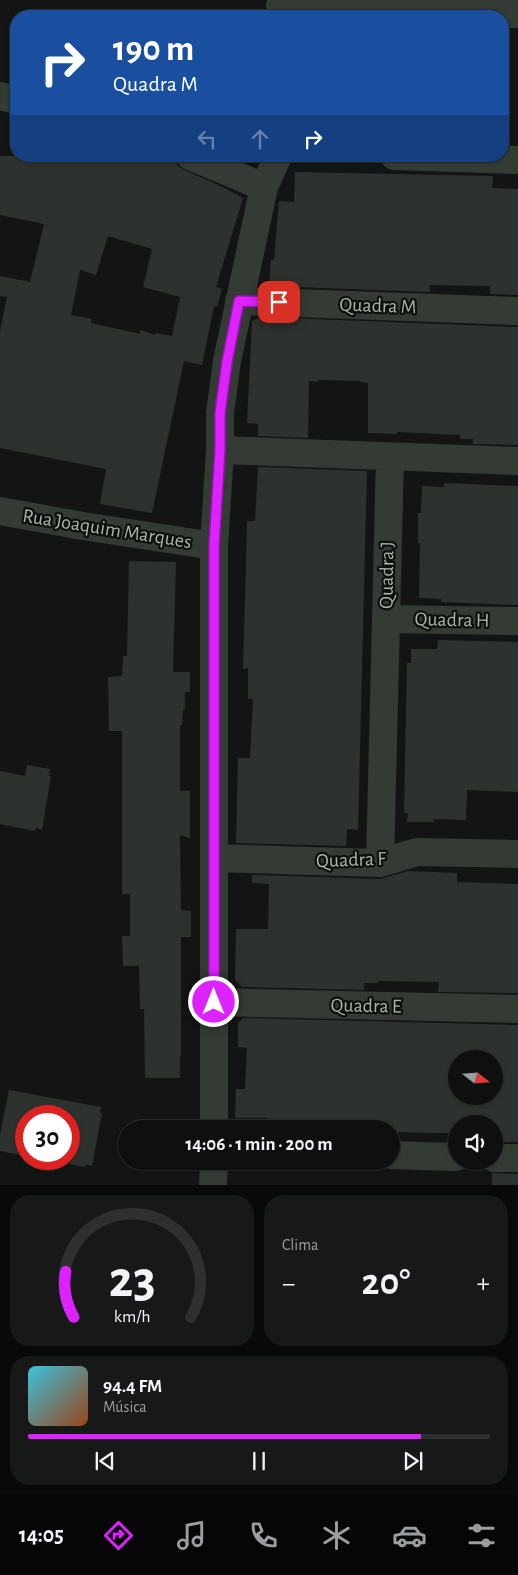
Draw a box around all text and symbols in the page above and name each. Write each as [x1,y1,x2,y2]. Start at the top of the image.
icon: right [30,30,95,95]
text: 190 m [113,32,194,67]
text: Quadra M [113,73,198,95]
icon: left [193,125,221,153]
icon: ahead [246,125,274,153]
icon: right [299,125,327,153]
pin [258,281,300,323]
icon: arrive [265,288,293,316]
street label: Quadra M [339,295,417,317]
street label: Rua Joaquim Marques [21,506,193,552]
street label: Quadra J [376,541,398,609]
street label: Quadra H [414,609,490,631]
street label: Quadra F [316,849,387,871]
position arrow [187,975,239,1027]
street label: Quadra E [330,995,402,1017]
north arrow [448,1050,502,1105]
map controls [448,1050,503,1170]
speed limit sign: 30 [15,1105,80,1170]
button: sound [448,1115,503,1170]
text: 14:06 · 1 min · 200 m [185,1135,333,1154]
text: Clima [282,1237,318,1253]
text: 23 [109,1254,155,1306]
text: 20° [362,1264,410,1302]
text: − [282,1270,295,1298]
text: + [477,1270,490,1298]
text: km/h [114,1308,150,1326]
text: 94.4 FM [103,1377,162,1396]
text: Música [103,1399,147,1415]
icon: previous [91,1447,119,1475]
icon: pause [245,1447,273,1475]
icon: next [399,1447,427,1475]
icon: directions [101,1518,136,1553]
icon: music [174,1518,209,1553]
icon: phone [246,1518,281,1553]
icon: climate [319,1518,354,1553]
icon: car [392,1518,427,1553]
icon: filters [464,1518,499,1553]
text: 14:05 [19,1524,64,1546]

